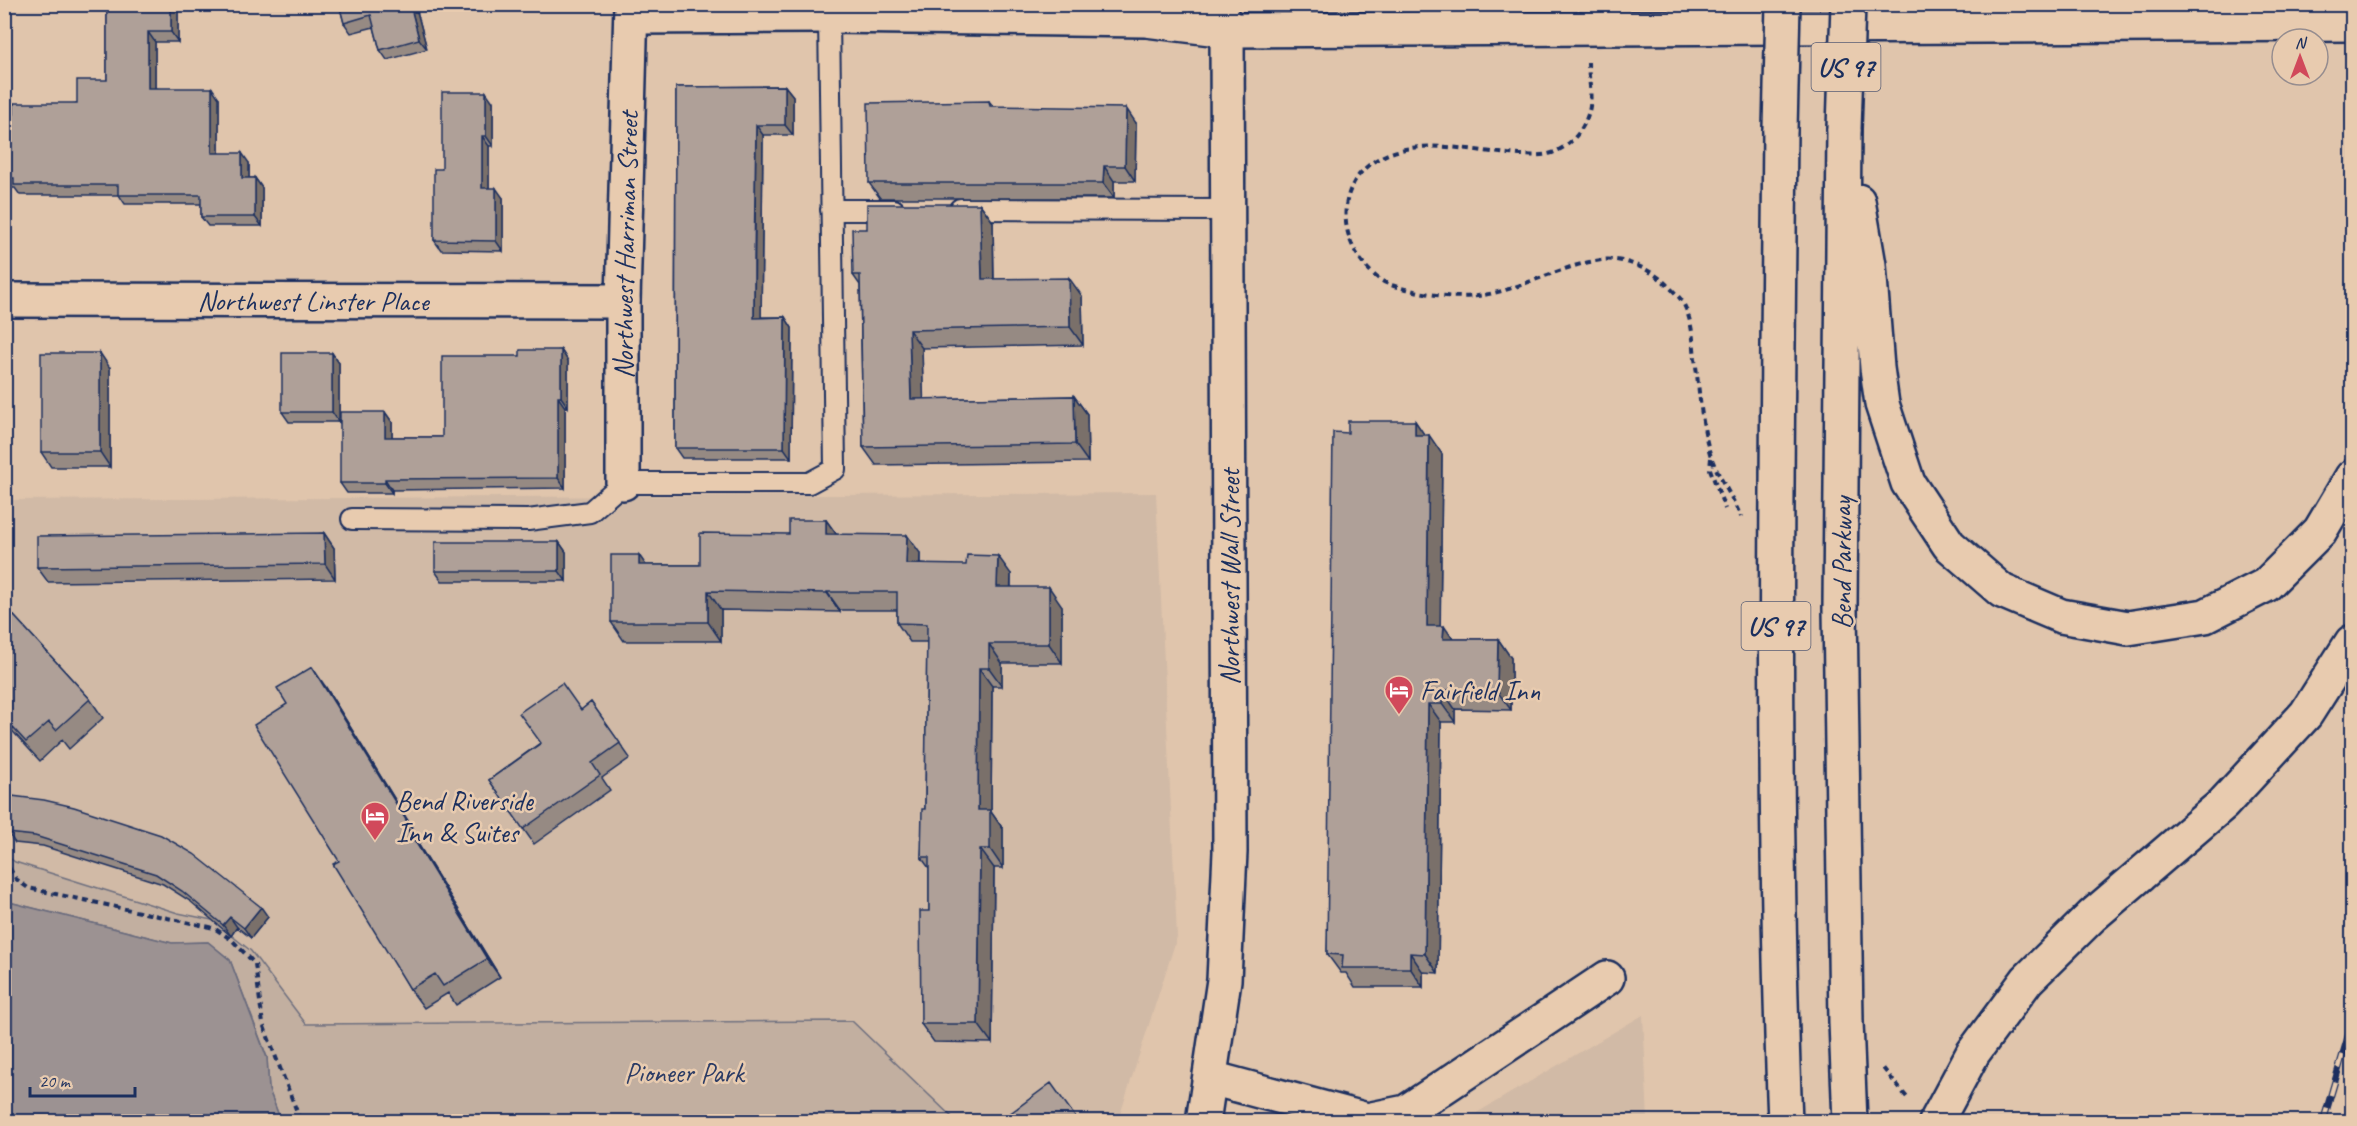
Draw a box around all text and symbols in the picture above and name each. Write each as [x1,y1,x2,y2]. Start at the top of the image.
north arrow [2270,27,2330,87]
text: N [2295,33,2308,53]
road number: US 97 [1812,43,1880,91]
street label: Northwest Harriman Street [606,108,646,379]
street label: Northwest Linster Place [197,283,430,319]
street label: Northwest Wall Street [1212,466,1247,685]
street label: Bend Parkway [1824,494,1859,629]
road number: US 97 [1742,602,1810,650]
place label: Fairfield Inn [1420,673,1540,708]
hotel icon: Fairfield Inn [1383,674,1415,716]
place label: Bend Riverside Inn & Suites [396,783,534,850]
hotel icon: Bend Riverside Inn & Suites [359,800,391,842]
park label: Pioneer Park [624,1055,746,1090]
scale bar [30,1060,135,1098]
text: 20 m [39,1070,72,1092]

